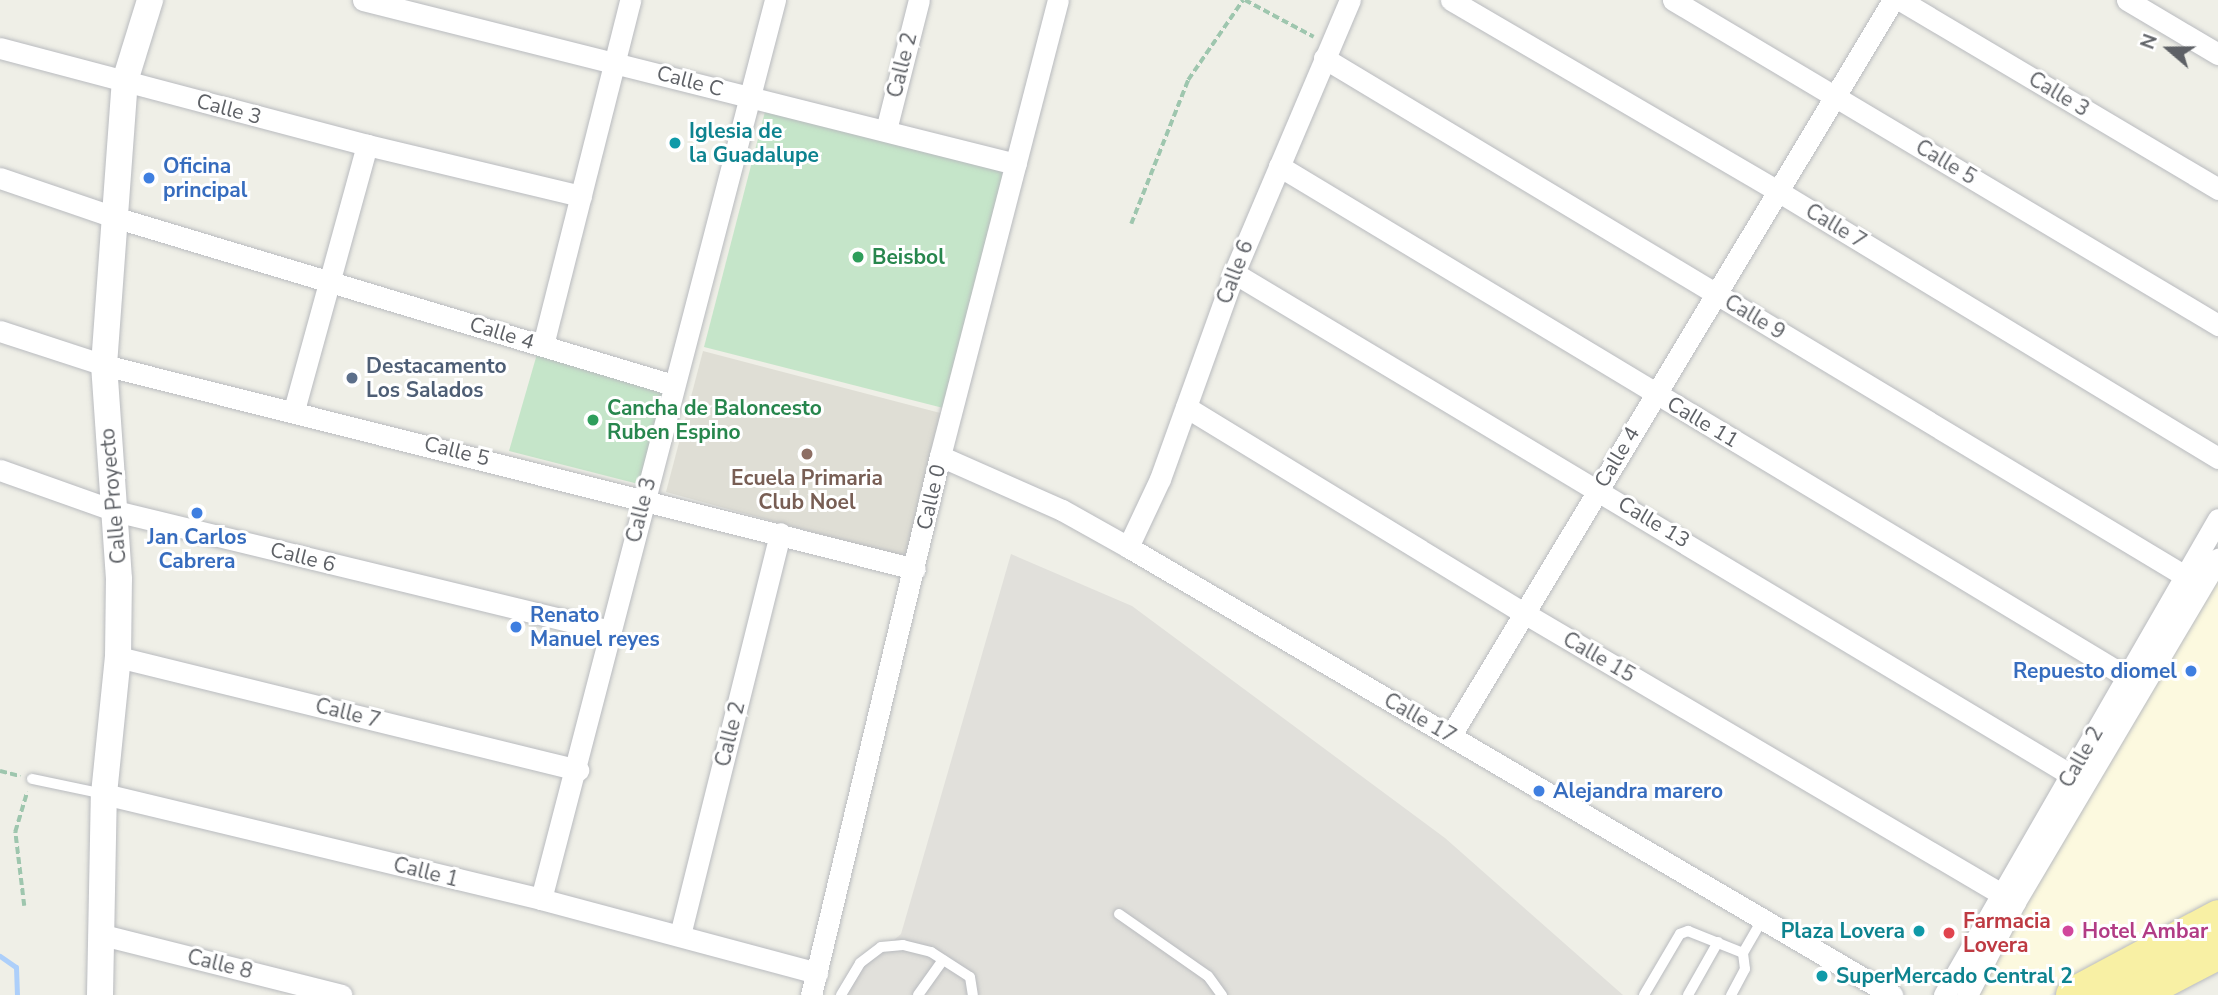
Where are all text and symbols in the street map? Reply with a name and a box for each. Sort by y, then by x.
north arrow [2134,14,2204,84]
street label: Calle 2 [882,30,922,100]
text: N [2135,31,2164,53]
street label: Calle C [654,60,726,102]
street label: Calle 3 [2024,66,2094,122]
street label: Calle 3 [194,88,264,130]
place label: Iglesia de la Guadalupe [689,118,819,168]
street label: Calle 5 [1911,134,1981,190]
marker: Iglesia de la Guadalupe [667,135,683,151]
place label: Oficina principal [163,153,248,203]
marker: Oficina principal [141,170,157,186]
street label: Calle 7 [1801,198,1871,254]
street label: Calle 6 [1211,236,1259,308]
place label: Beisbol [872,244,945,270]
marker: Beisbol [850,249,866,265]
street label: Calle 9 [1720,289,1790,345]
street label: Calle 4 [467,311,537,355]
place label: Destacamento Los Salados [366,353,507,403]
marker: Destacamento Los Salados [344,370,360,386]
street label: Calle 11 [1663,391,1743,453]
place label: Cancha de Baloncesto Ruben Espino [607,395,822,445]
marker: Cancha de Baloncesto Ruben Espino [585,412,601,428]
street label: Calle 4 [1589,422,1645,492]
street label: Calle Proyecto [95,427,131,565]
street label: Calle 5 [422,431,492,471]
marker: Ecuela Primaria Club Noel [799,446,815,462]
street label: Calle 0 [911,462,951,532]
place label: Ecuela Primaria Club Noel [731,465,883,515]
street label: Calle 3 [621,475,661,545]
street label: Calle 13 [1614,491,1694,553]
marker: Jan Carlos Cabrera [189,505,205,521]
place label: Jan Carlos Cabrera [147,524,247,574]
street label: Calle 6 [268,537,338,577]
place label: Renato Manuel reyes [530,602,660,652]
marker: Renato Manuel reyes [508,619,524,635]
street label: Calle 15 [1558,626,1640,688]
place label: Repuesto diomel [2013,658,2177,684]
marker: Repuesto diomel [2183,663,2199,679]
street label: Calle 17 [1379,687,1461,749]
street label: Calle 7 [313,693,383,733]
street label: Calle 2 [710,699,750,769]
street label: Calle 2 [2053,722,2109,792]
place label: Alejandra marero [1553,778,1723,804]
marker: Alejandra marero [1531,783,1547,799]
street label: Calle 1 [391,852,461,892]
place label: Farmacia Lovera [1963,908,2051,958]
place label: Plaza Lovera [1781,918,1905,944]
place label: Hotel Ambar [2082,918,2208,944]
marker: Plaza Lovera [1911,923,1927,939]
marker: Hotel Ambar [2060,923,2076,939]
marker: Farmacia Lovera [1941,925,1957,941]
street label: Calle 8 [185,944,255,984]
place label: SuperMercado Central 2 [1836,963,2073,989]
marker: SuperMercado Central 2 [1814,968,1830,984]

